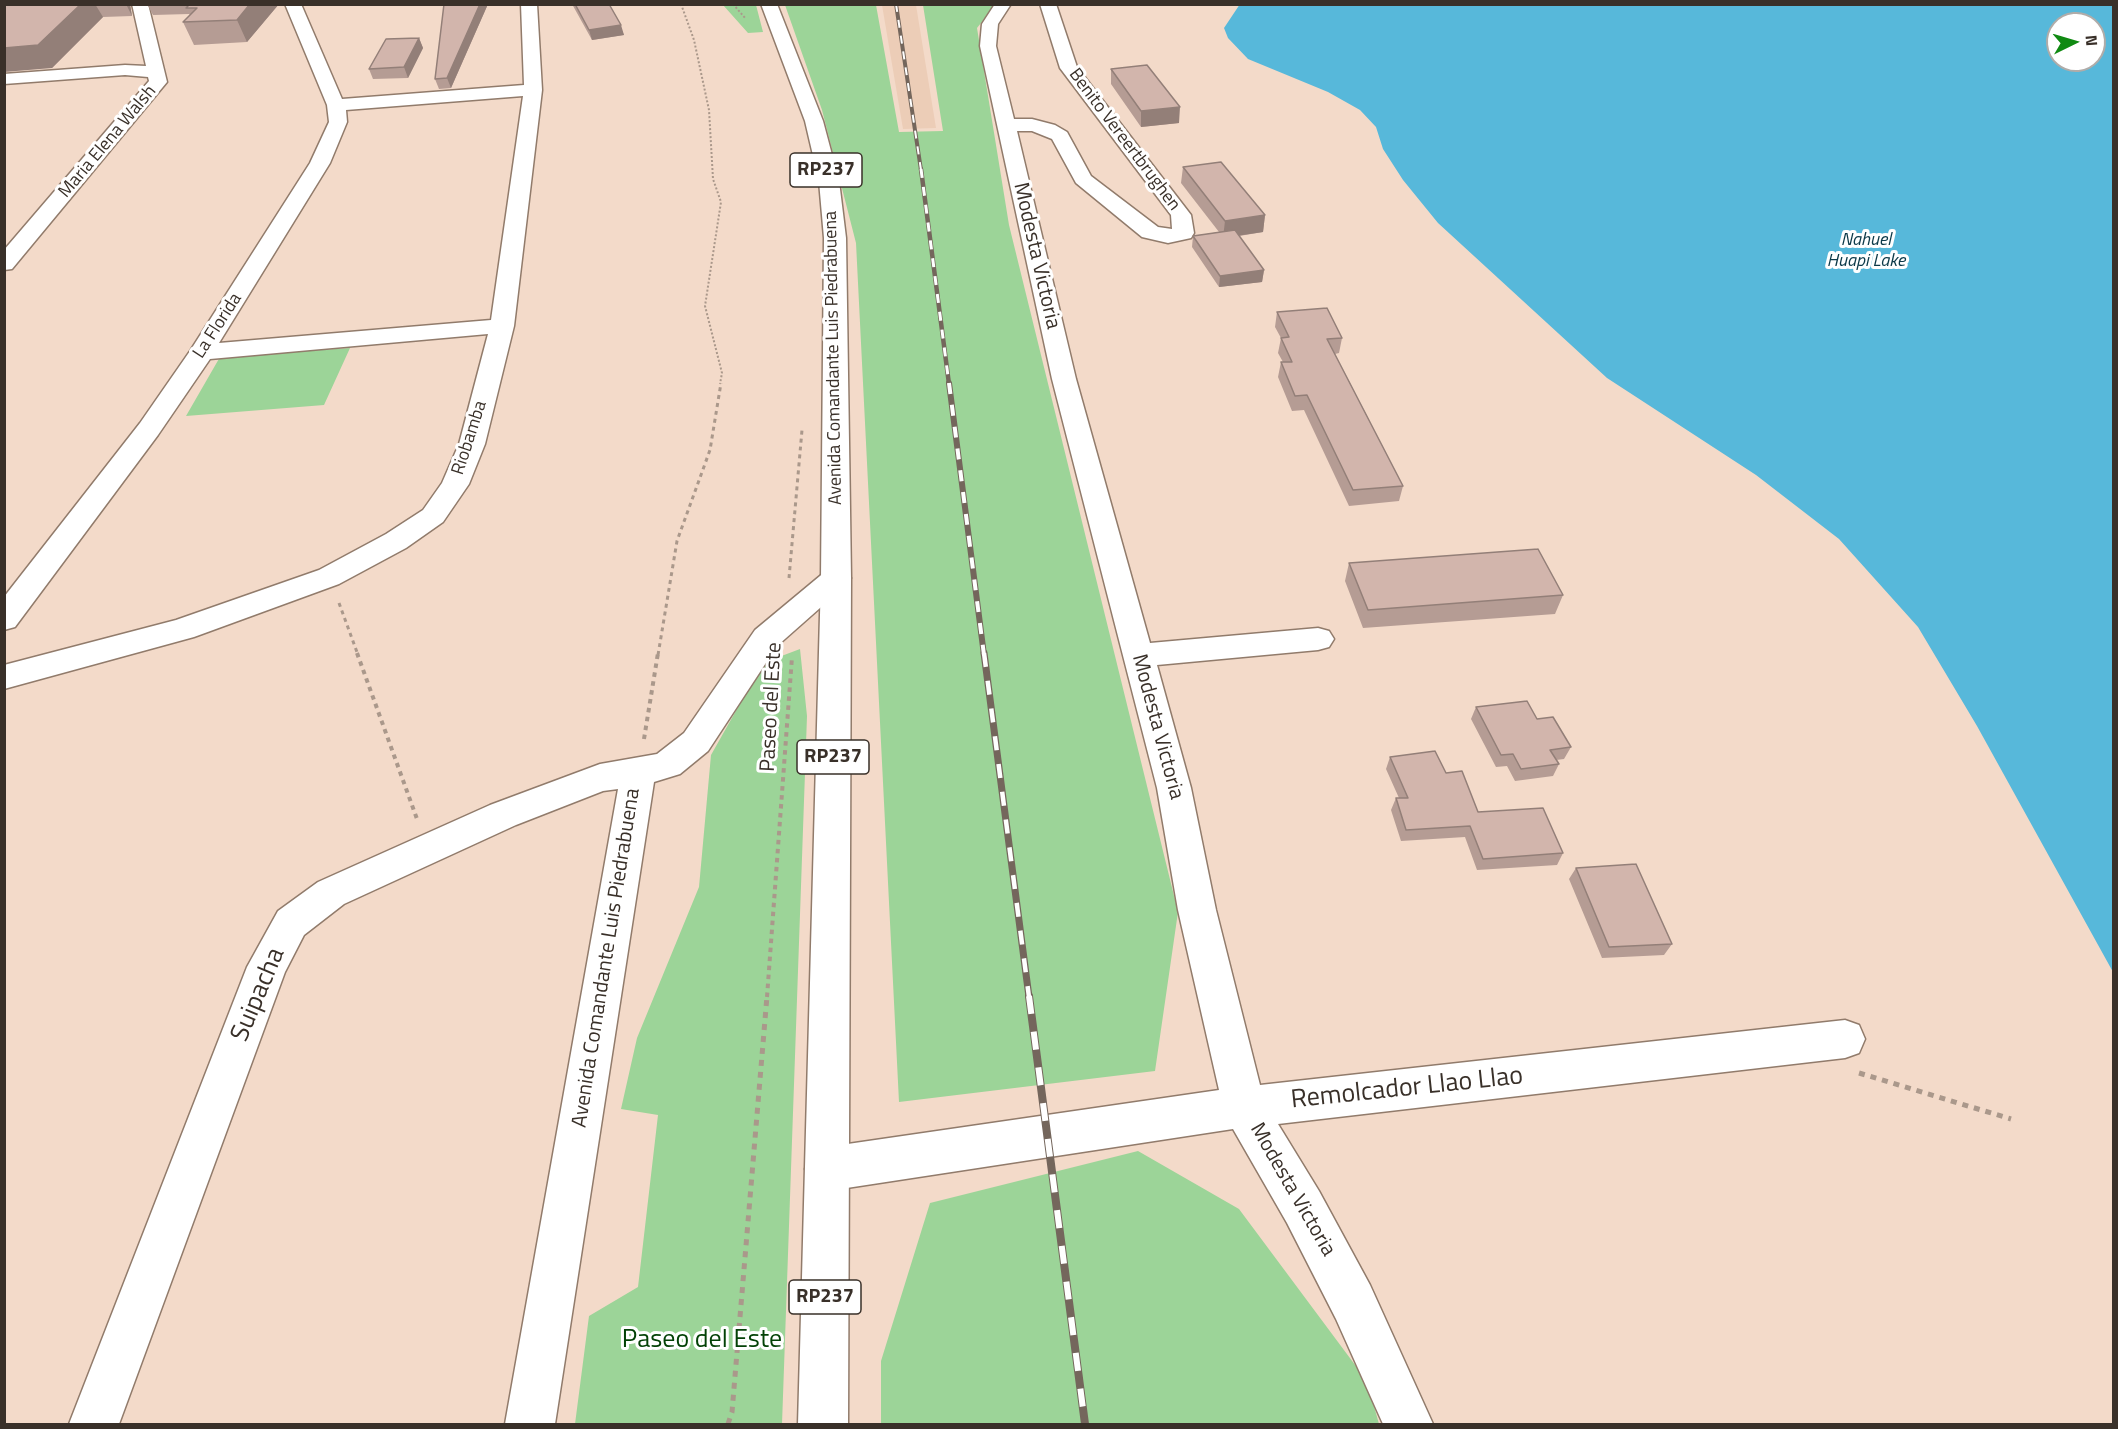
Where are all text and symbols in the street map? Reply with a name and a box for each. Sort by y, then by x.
north arrow [2046,12,2106,72]
text: N [2080,34,2104,47]
street label: Benito Vereertbrughen [1064,65,1184,215]
street label: Maria Elena Walsh [55,81,161,203]
road number: RP237 [790,153,862,187]
street label: Modesta Victoria [1007,180,1065,332]
street label: Avenida Comandante Luis Piedrabuena [821,211,847,505]
water label: Nahuel Huapi Lake [1827,230,1905,272]
street label: La Florida [189,289,247,363]
street label: Riobamba [448,398,492,478]
street label: Paseo del Este [756,642,788,772]
street label: Modesta Victoria [1125,652,1189,802]
road number: RP237 [797,740,869,774]
street label: Avenida Comandante Luis Piedrabuena [568,787,646,1129]
street label: Suipacha [225,944,293,1046]
street label: Remolcador Llao Llao [1289,1061,1525,1117]
street label: Modesta Victoria [1244,1119,1340,1261]
road number: RP237 [789,1280,861,1314]
park label: Paseo del Este [622,1325,782,1357]

